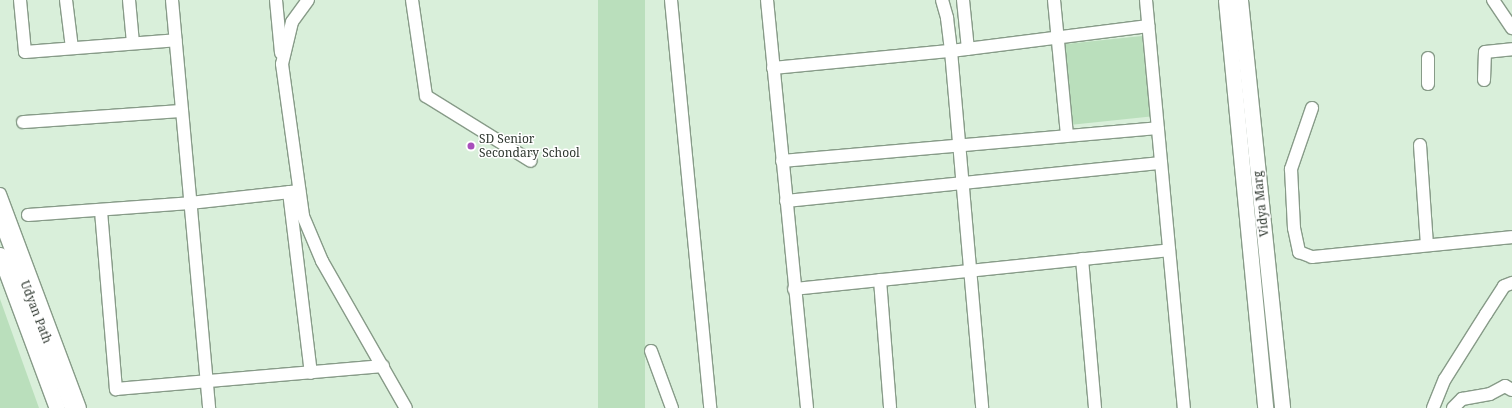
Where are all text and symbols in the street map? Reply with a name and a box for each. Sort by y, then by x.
place label: SD Senior Secondary School [479,132,580,160]
marker: SD Senior Secondary School [466,141,476,151]
street label: Vidya Marg [1250,170,1272,238]
street label: Udyan Path [17,279,55,345]

